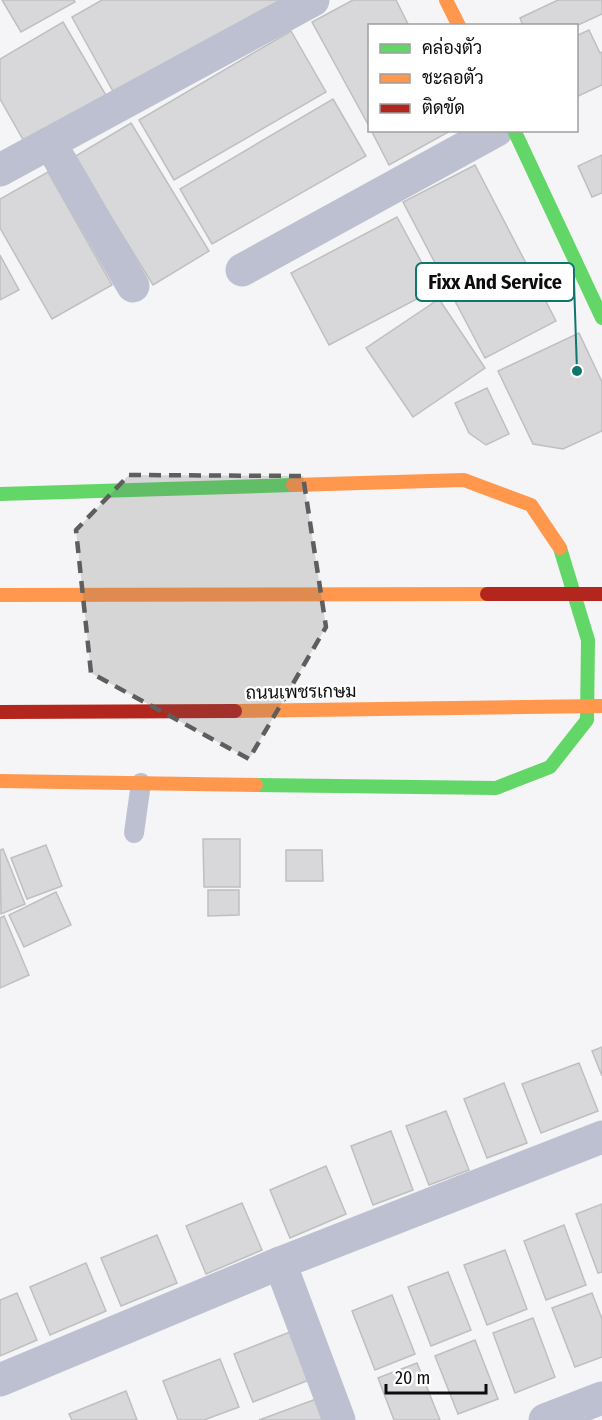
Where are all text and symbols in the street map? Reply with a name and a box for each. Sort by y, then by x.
legend [368,24,578,132]
text: คล่องตัว [422,36,482,59]
text: ชะลอตัว [422,67,484,89]
text: ติดขัด [422,97,465,119]
callout: Fixx And Service [416,263,574,301]
text: Fixx And Service [428,270,562,294]
street label: ถนนเพชรเกษม [245,680,357,704]
scale bar [386,1357,486,1395]
text: 20 m [395,1367,430,1389]

